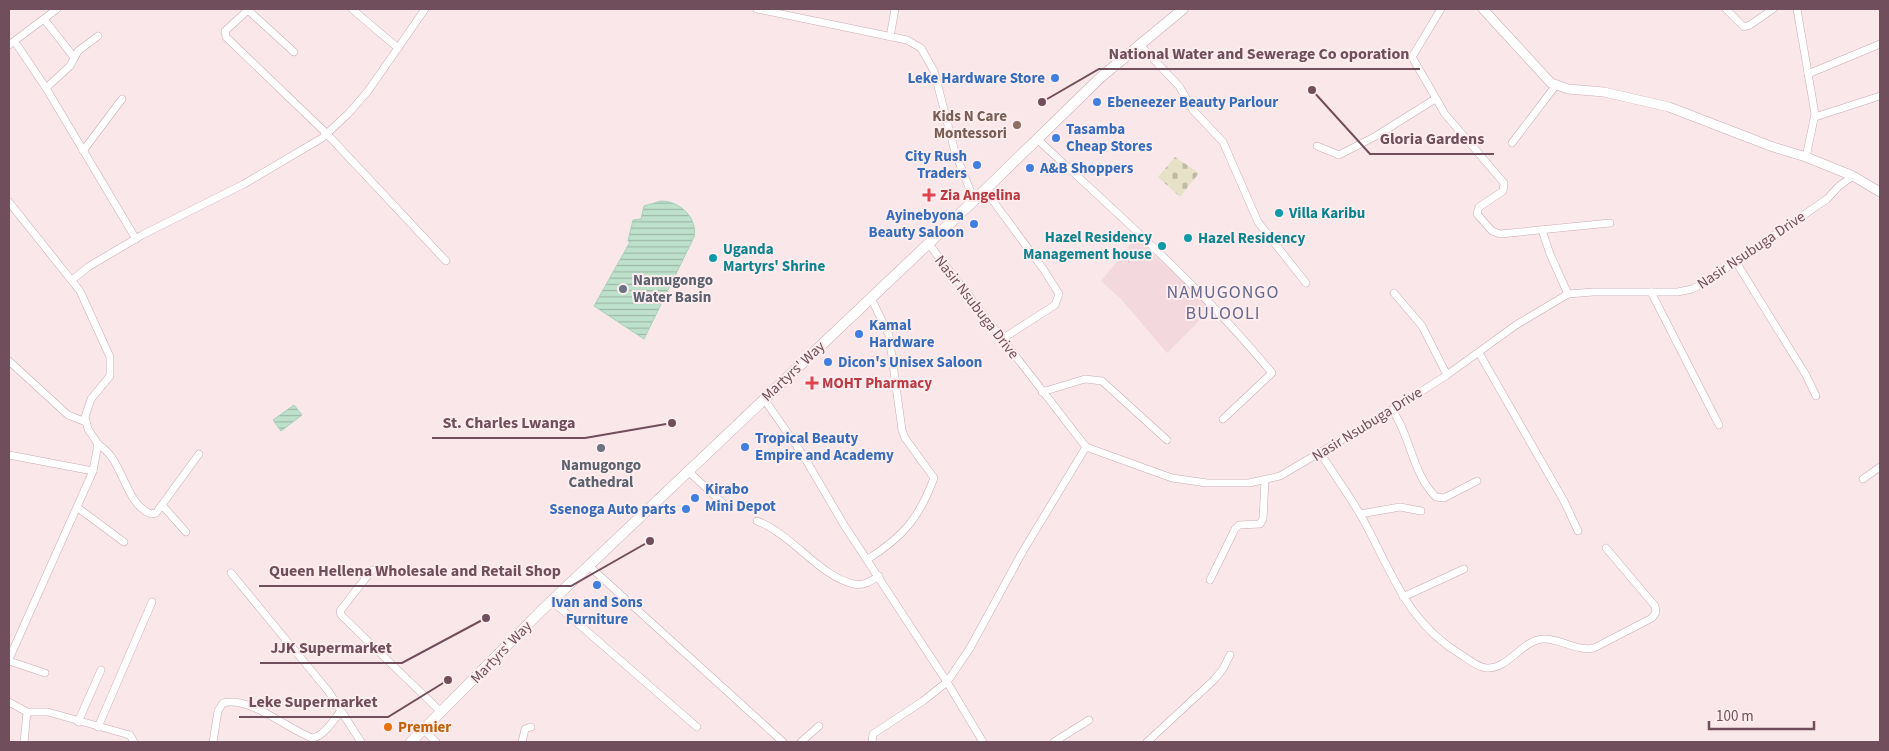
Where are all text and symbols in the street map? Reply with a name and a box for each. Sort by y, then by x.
callout: National Water and Sewerage Co oporation [1099,38,1420,69]
text: National Water and Sewerage Co oporation [1109,43,1409,65]
place label: Leke Hardware Store [907,68,1045,89]
marker: Leke Hardware Store [1049,72,1061,84]
place label: Ebeneezer Beauty Parlour [1107,92,1278,113]
marker: Ebeneezer Beauty Parlour [1091,96,1103,108]
place label: Kids N Care Montessori [932,106,1007,144]
marker: Kids N Care Montessori [1011,119,1023,131]
place label: Tasamba Cheap Stores [1066,119,1153,157]
callout: Gloria Gardens [1370,123,1494,154]
text: Gloria Gardens [1380,128,1484,150]
marker: Tasamba Cheap Stores [1050,132,1062,144]
place label: City Rush Traders [905,146,967,184]
place label: A&B Shoppers [1039,158,1134,179]
marker: City Rush Traders [971,159,983,171]
marker: A&B Shoppers [1024,162,1036,174]
place label: Zia Angelina [940,185,1021,206]
marker: Zia Angelina [922,188,936,202]
place label: Villa Karibu [1288,203,1365,224]
place label: Ayinebyona Beauty Saloon [869,205,964,243]
street label: Nasir Nsubuga Drive [1693,206,1810,294]
marker: Villa Karibu [1273,207,1285,219]
marker: Ayinebyona Beauty Saloon [968,218,980,230]
place label: Hazel Residency Management house [1023,227,1152,265]
place label: Hazel Residency [1198,228,1305,249]
marker: Hazel Residency [1182,232,1194,244]
place label: Uganda Martyrs' Shrine [723,239,825,277]
marker: Hazel Residency Management house [1156,240,1168,252]
street label: Nasir Nsubuga Drive [929,251,1024,364]
marker: Uganda Martyrs' Shrine [707,252,719,264]
place label: Namugongo Water Basin [633,270,713,308]
district label: NAMUGONGO BULOOLI [1167,280,1279,326]
marker: Namugongo Water Basin [617,283,629,295]
place label: Kamal Hardware [869,315,935,353]
marker: Kamal Hardware [853,328,865,340]
street label: Martyrs' Way [757,336,830,406]
place label: Dicon's Unisex Saloon [838,352,982,373]
marker: Dicon's Unisex Saloon [822,356,834,368]
place label: MOHT Pharmacy [822,373,932,394]
marker: MOHT Pharmacy [806,377,818,389]
street label: Nasir Nsubuga Drive [1308,382,1426,467]
callout: St. Charles Lwanga [432,407,585,438]
text: St. Charles Lwanga [443,412,575,434]
place label: Tropical Beauty Empire and Academy [755,428,894,466]
marker: Tropical Beauty Empire and Academy [739,441,751,453]
marker: Namugongo Cathedral [595,442,607,454]
place label: Namugongo Cathedral [561,455,641,493]
place label: Kirabo Mini Depot [705,479,776,517]
marker: Kirabo Mini Depot [689,492,701,504]
place label: Ssenoga Auto parts [549,499,676,520]
marker: Ssenoga Auto parts [680,503,692,515]
callout: Queen Hellena Wholesale and Retail Shop [259,555,571,586]
text: Queen Hellena Wholesale and Retail Shop [269,560,561,582]
marker: Ivan and Sons Furniture [591,579,603,591]
place label: Ivan and Sons Furniture [551,592,643,630]
street label: Martyrs' Way [466,616,537,688]
callout: JJK Supermarket [260,632,402,663]
text: JJK Supermarket [270,637,392,659]
callout: Leke Supermarket [239,686,388,717]
text: Leke Supermarket [248,691,378,713]
scale bar [1709,698,1814,730]
text: 100 m [1716,706,1754,727]
place label: Premier [398,717,451,738]
marker: Premier [382,721,394,733]

